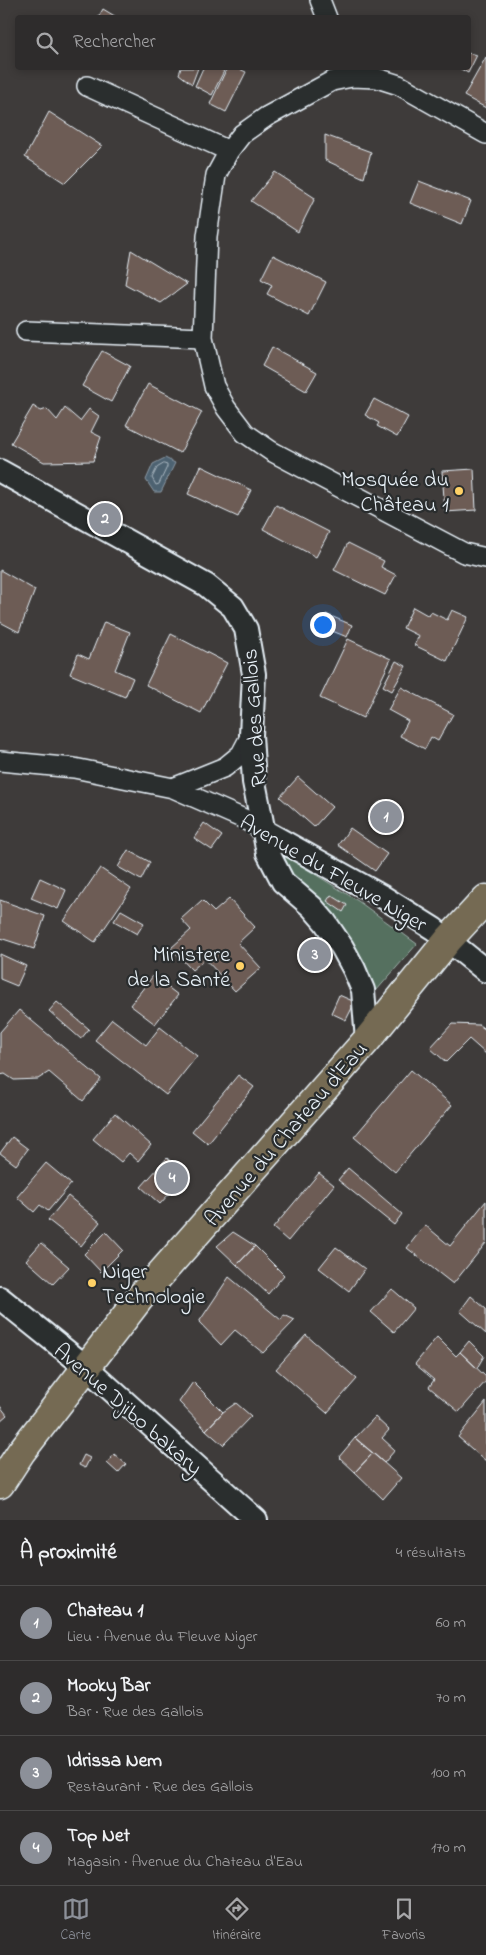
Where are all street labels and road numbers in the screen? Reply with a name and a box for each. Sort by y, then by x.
street label: Rue des Gallois [235,648,277,788]
street label: Avenue du Fleuve Niger [232,808,432,942]
street label: Avenue du Chateau d'Eau [198,1036,377,1234]
street label: Avenue Djibo bakary [45,1336,209,1485]

